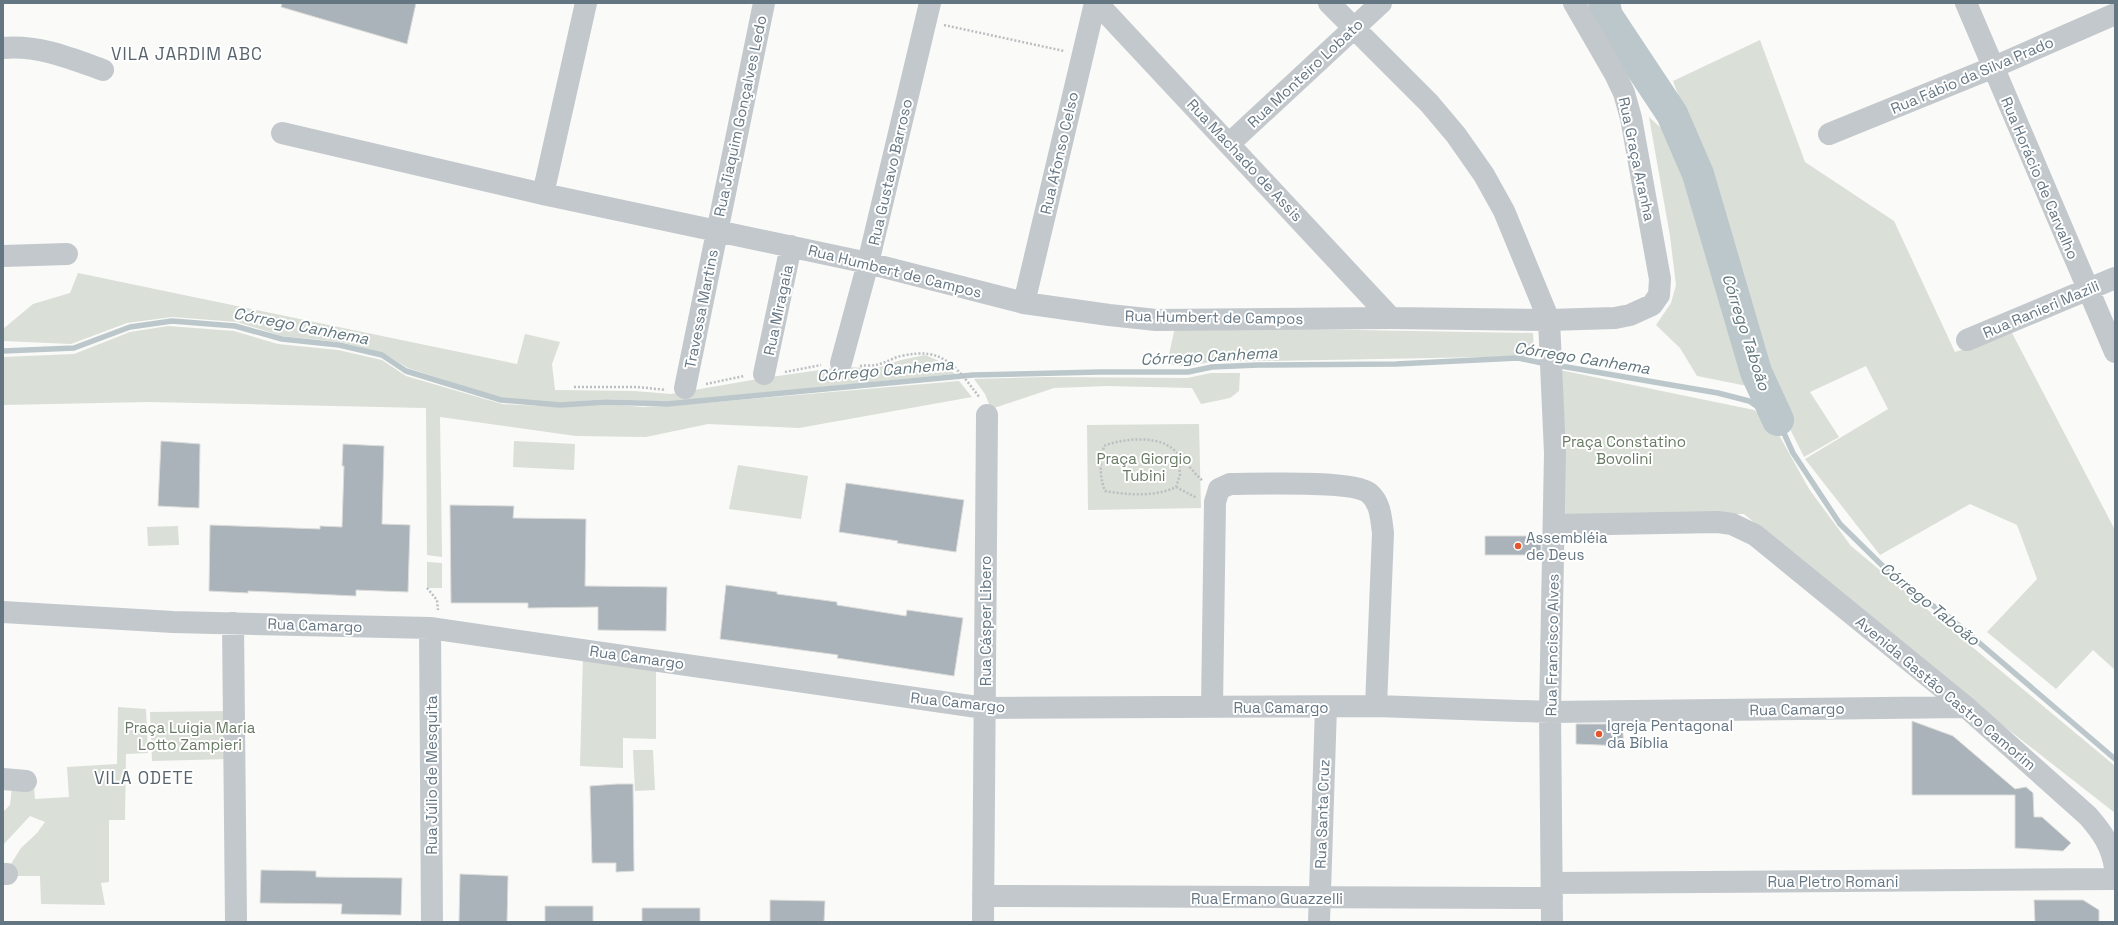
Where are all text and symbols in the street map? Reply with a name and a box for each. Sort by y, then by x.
street label: Rua Jiaquim Gonçalves Ledo [709,14,771,218]
street label: Rua Monteiro Lobato [1243,15,1367,131]
street label: Rua Fábio da Silva Prado [1888,32,2056,118]
district label: VILA JARDIM ABC [111,43,263,65]
street label: Rua Afonso Celso [1036,90,1082,216]
street label: Rua Horácio de Carvalho [1997,94,2083,262]
street label: Rua Machado de Assis [1183,95,1307,225]
street label: Rua Graça Aranha [1615,95,1660,223]
street label: Rua Gustavo Barroso [864,97,916,247]
street label: Rua Humbert de Campos [806,240,984,302]
street label: Travessa Martins [680,248,722,370]
street label: Rua Miragaia [759,263,797,357]
water label: Córrego Taboão [1717,271,1775,394]
street label: Rua Ranieri Mazili [1980,276,2102,342]
water label: Córrego Canhema [232,303,371,350]
street label: Rua Humbert de Campos [1125,306,1303,328]
water label: Córrego Canhema [1513,337,1652,379]
water label: Córrego Canhema [1140,342,1279,370]
water label: Córrego Canhema [816,353,955,386]
park label: Praça Constatino Bovolini [1562,432,1686,468]
park label: Praça Giorgio Tubini [1096,449,1192,485]
place label: Assembléia de Deus [1526,528,1608,564]
marker: Assembléia de Deus [1513,541,1523,551]
street label: Rua Cásper Libero [976,556,995,686]
water label: Córrego Taboão [1876,558,1985,651]
street label: Rua Francisco Alves [1541,573,1563,716]
street label: Avenida Gastão Castro Camorim [1852,612,2040,774]
street label: Rua Camargo [267,614,363,636]
street label: Rua Camargo [589,641,685,673]
street label: Rua Camargo [910,688,1006,716]
street label: Rua Júlio de Mesquita [422,695,441,855]
street label: Rua Camargo [1233,698,1329,717]
street label: Rua Camargo [1749,699,1845,719]
place label: Igreja Pentagonal da Bíblia [1607,716,1733,752]
park label: Praça Luigia Maria Lotto Zampieri [125,718,256,754]
marker: Igreja Pentagonal da Bíblia [1594,729,1604,739]
street label: Rua Santa Cruz [1311,759,1333,869]
district label: VILA ODETE [94,767,194,789]
street label: Rua Pletro Romani [1768,872,1898,891]
street label: Rua Ermano Guazzelli [1191,889,1343,908]

